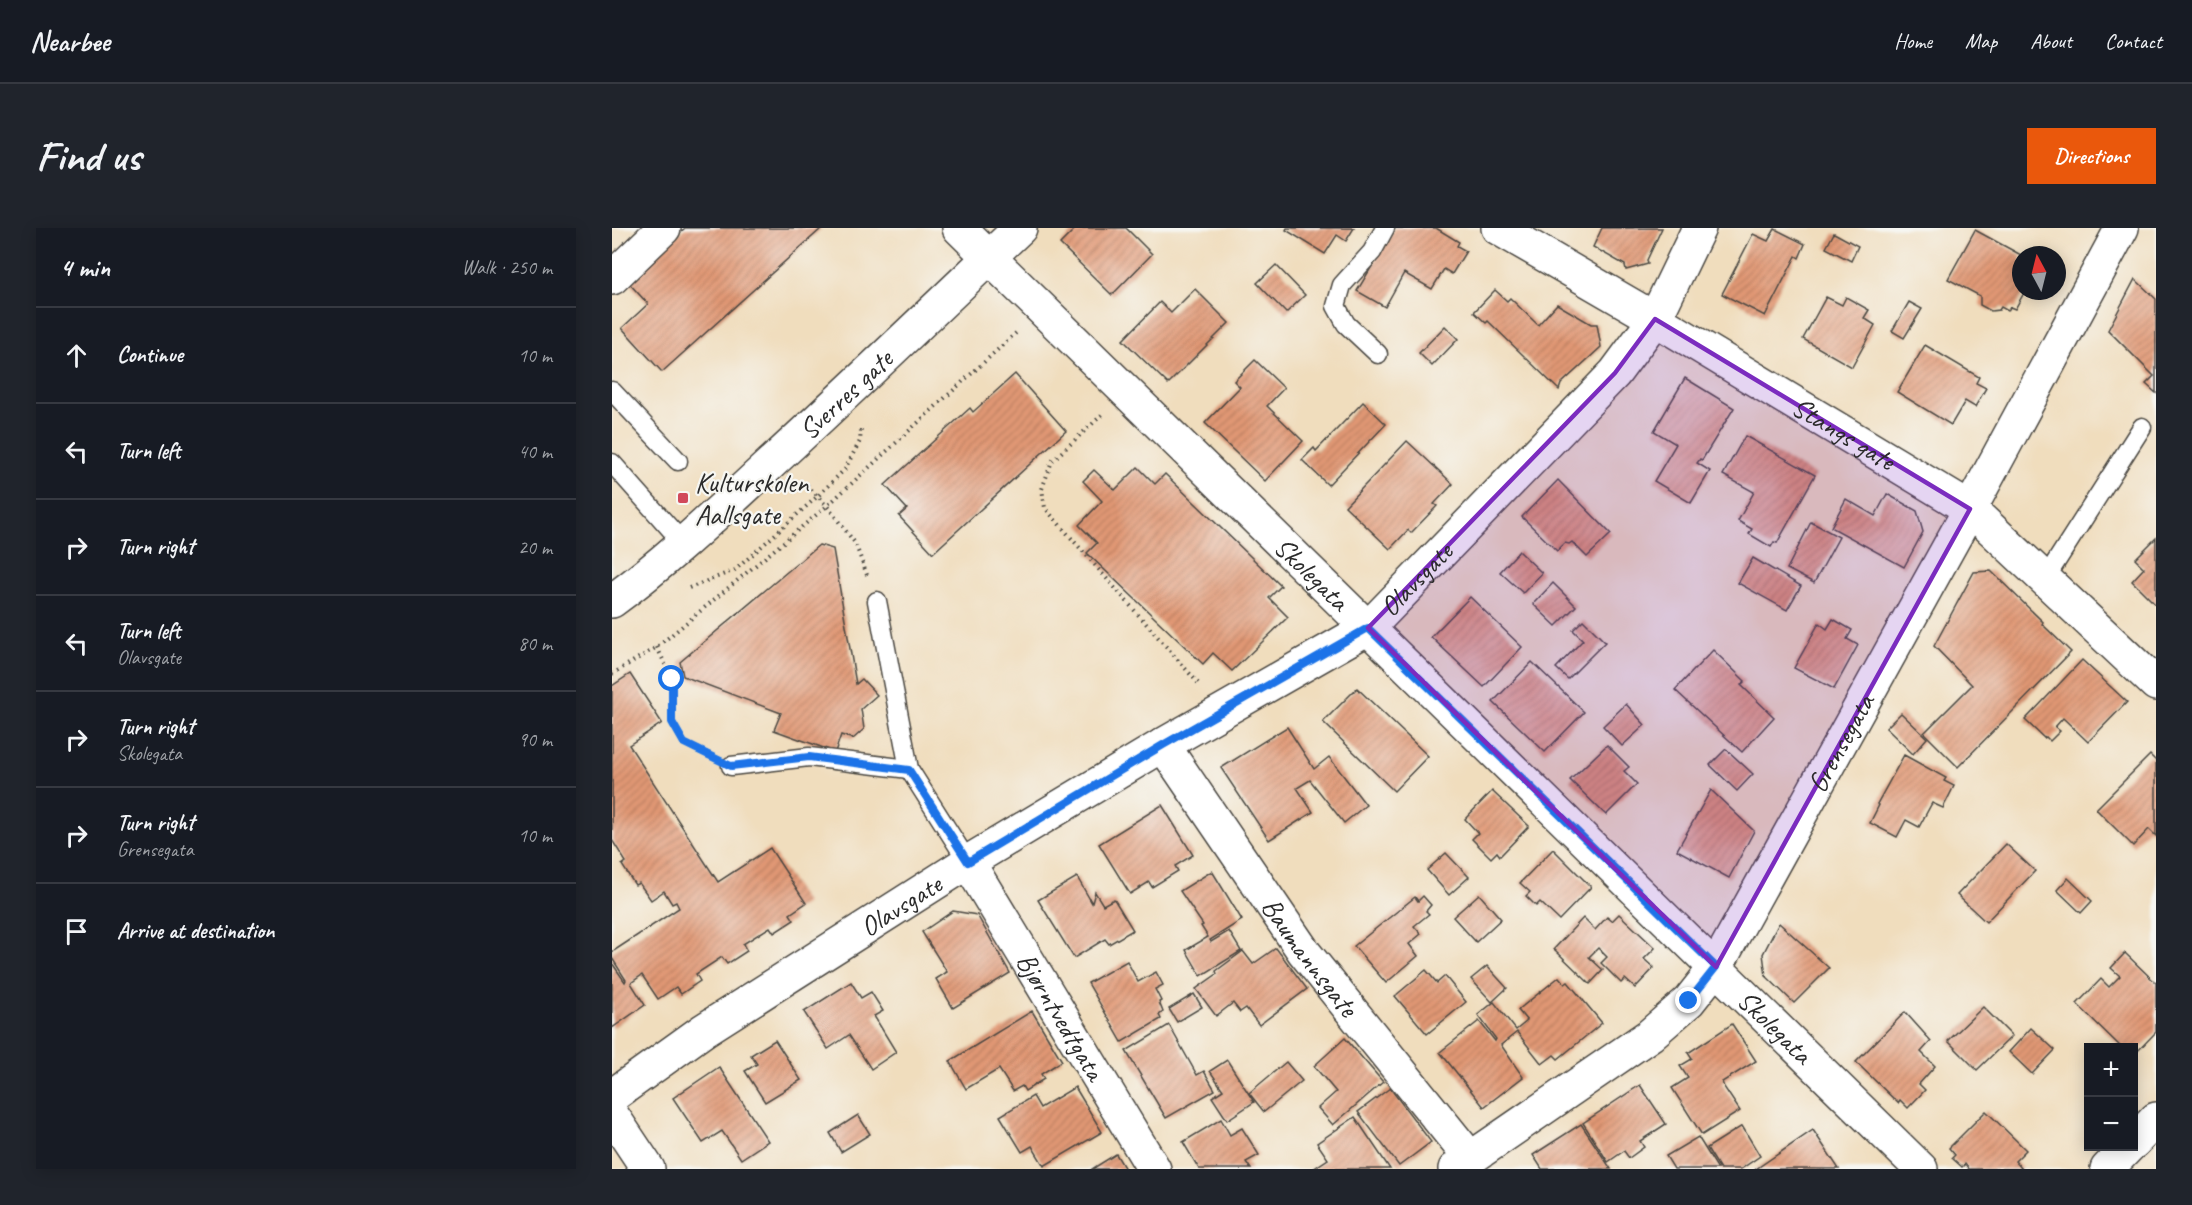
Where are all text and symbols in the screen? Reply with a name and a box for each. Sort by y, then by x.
text: Nearbee [30,24,110,59]
text: Home [1894,28,1932,54]
text: Map [1965,28,1997,54]
text: About [2030,28,2072,54]
text: Contact [2105,28,2162,54]
button: Directions [2027,128,2156,184]
text: Find us [36,130,141,183]
north arrow [2012,246,2066,300]
text: 4 min [60,251,110,284]
text: Walk · 250 m [462,255,552,280]
icon: ahead [60,339,93,372]
street label: Sverres gate [791,340,901,447]
text: Continue [117,341,183,369]
text: 10 m [518,343,552,368]
street label: Stangs gate [1786,388,1903,478]
icon: left [60,435,93,468]
text: Turn left [117,437,181,465]
text: 40 m [518,439,552,464]
place label: Kulturskolen Aallsgate [695,465,810,532]
marker: Kulturskolen Aallsgate [676,491,690,505]
street label: Skolegata [1267,529,1358,619]
icon: right [60,531,93,564]
text: Turn right [117,533,194,561]
street label: Olavsgate [1372,533,1461,623]
text: 20 m [518,535,552,560]
text: Turn left [117,617,181,645]
icon: left [60,627,93,660]
text: 80 m [518,631,552,656]
text: Olavsgate [117,645,181,670]
route start [658,665,684,691]
street label: Grensegata [1799,686,1882,798]
text: Turn right [117,713,194,741]
icon: right [60,723,93,756]
text: 90 m [518,727,552,752]
text: Skolegata [117,741,182,766]
text: Turn right [117,809,194,837]
icon: right [60,819,93,852]
text: 10 m [518,823,552,848]
text: Grensegata [117,837,193,862]
street label: Olavsgate [853,865,949,944]
street label: Baumannsgate [1254,891,1367,1025]
icon: arrive [60,915,93,948]
text: Arrive at destination [117,917,274,945]
street label: Bjørntvedtgata [1009,946,1115,1088]
street label: Skolegata [1731,982,1821,1072]
route end [1675,987,1701,1013]
map controls [2084,1043,2138,1151]
button: + [2084,1043,2138,1097]
button: − [2084,1097,2138,1151]

